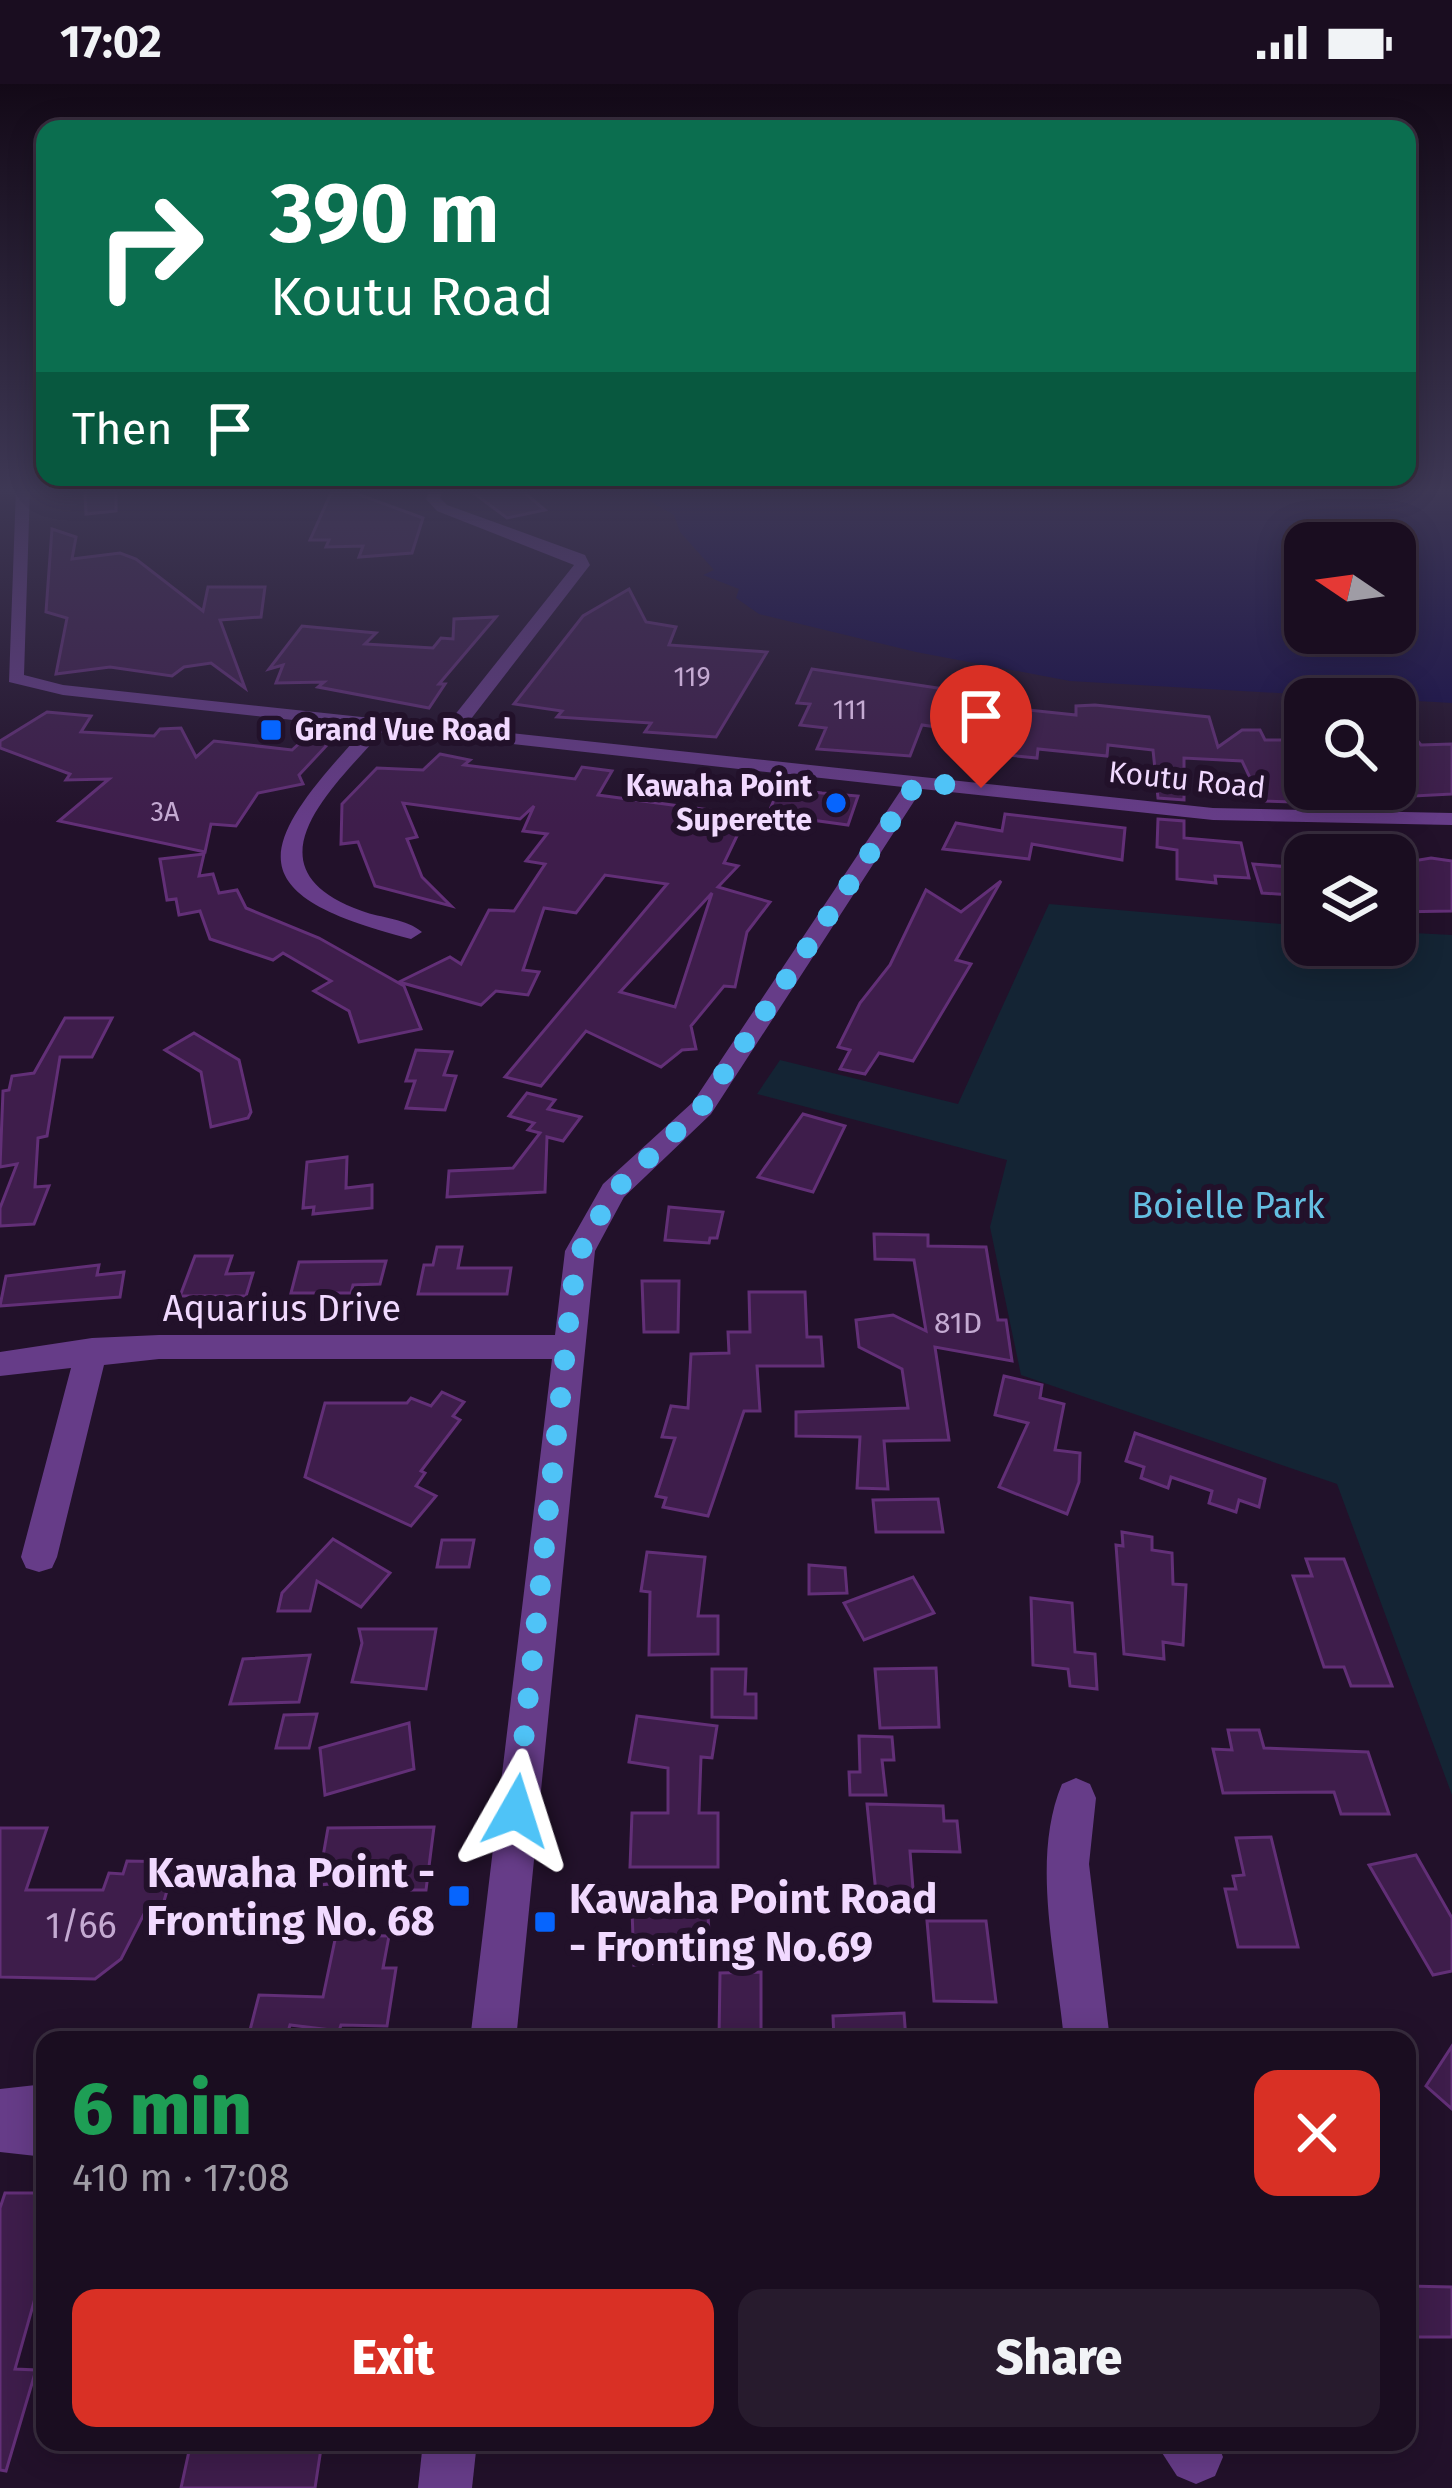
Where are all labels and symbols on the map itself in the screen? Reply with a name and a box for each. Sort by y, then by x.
north arrow [1284,522,1416,654]
house number: 119 [673,661,711,693]
pin [930,665,1032,788]
house number: 111 [833,694,867,726]
place label: Grand Vue Road [295,712,511,748]
marker: Grand Vue Road [258,717,284,743]
street label: Koutu Road [1107,754,1267,806]
place label: Kawaha Point Superette [626,768,812,838]
marker: Kawaha Point Superette [823,790,849,816]
house number: 3A [151,796,180,828]
park label: Boielle Park [1131,1184,1325,1228]
street label: Aquarius Drive [163,1287,401,1331]
house number: 81D [934,1305,982,1341]
position arrow [453,1748,579,1874]
place label: Kawaha Point - Fronting No. 68 [146,1848,435,1946]
place label: Kawaha Point Road - Fronting No.69 [569,1874,937,1972]
marker: Kawaha Point - Fronting No. 68 [446,1883,472,1909]
house number: 1/66 [45,1904,117,1948]
marker: Kawaha Point Road - Fronting No.69 [532,1909,558,1935]

